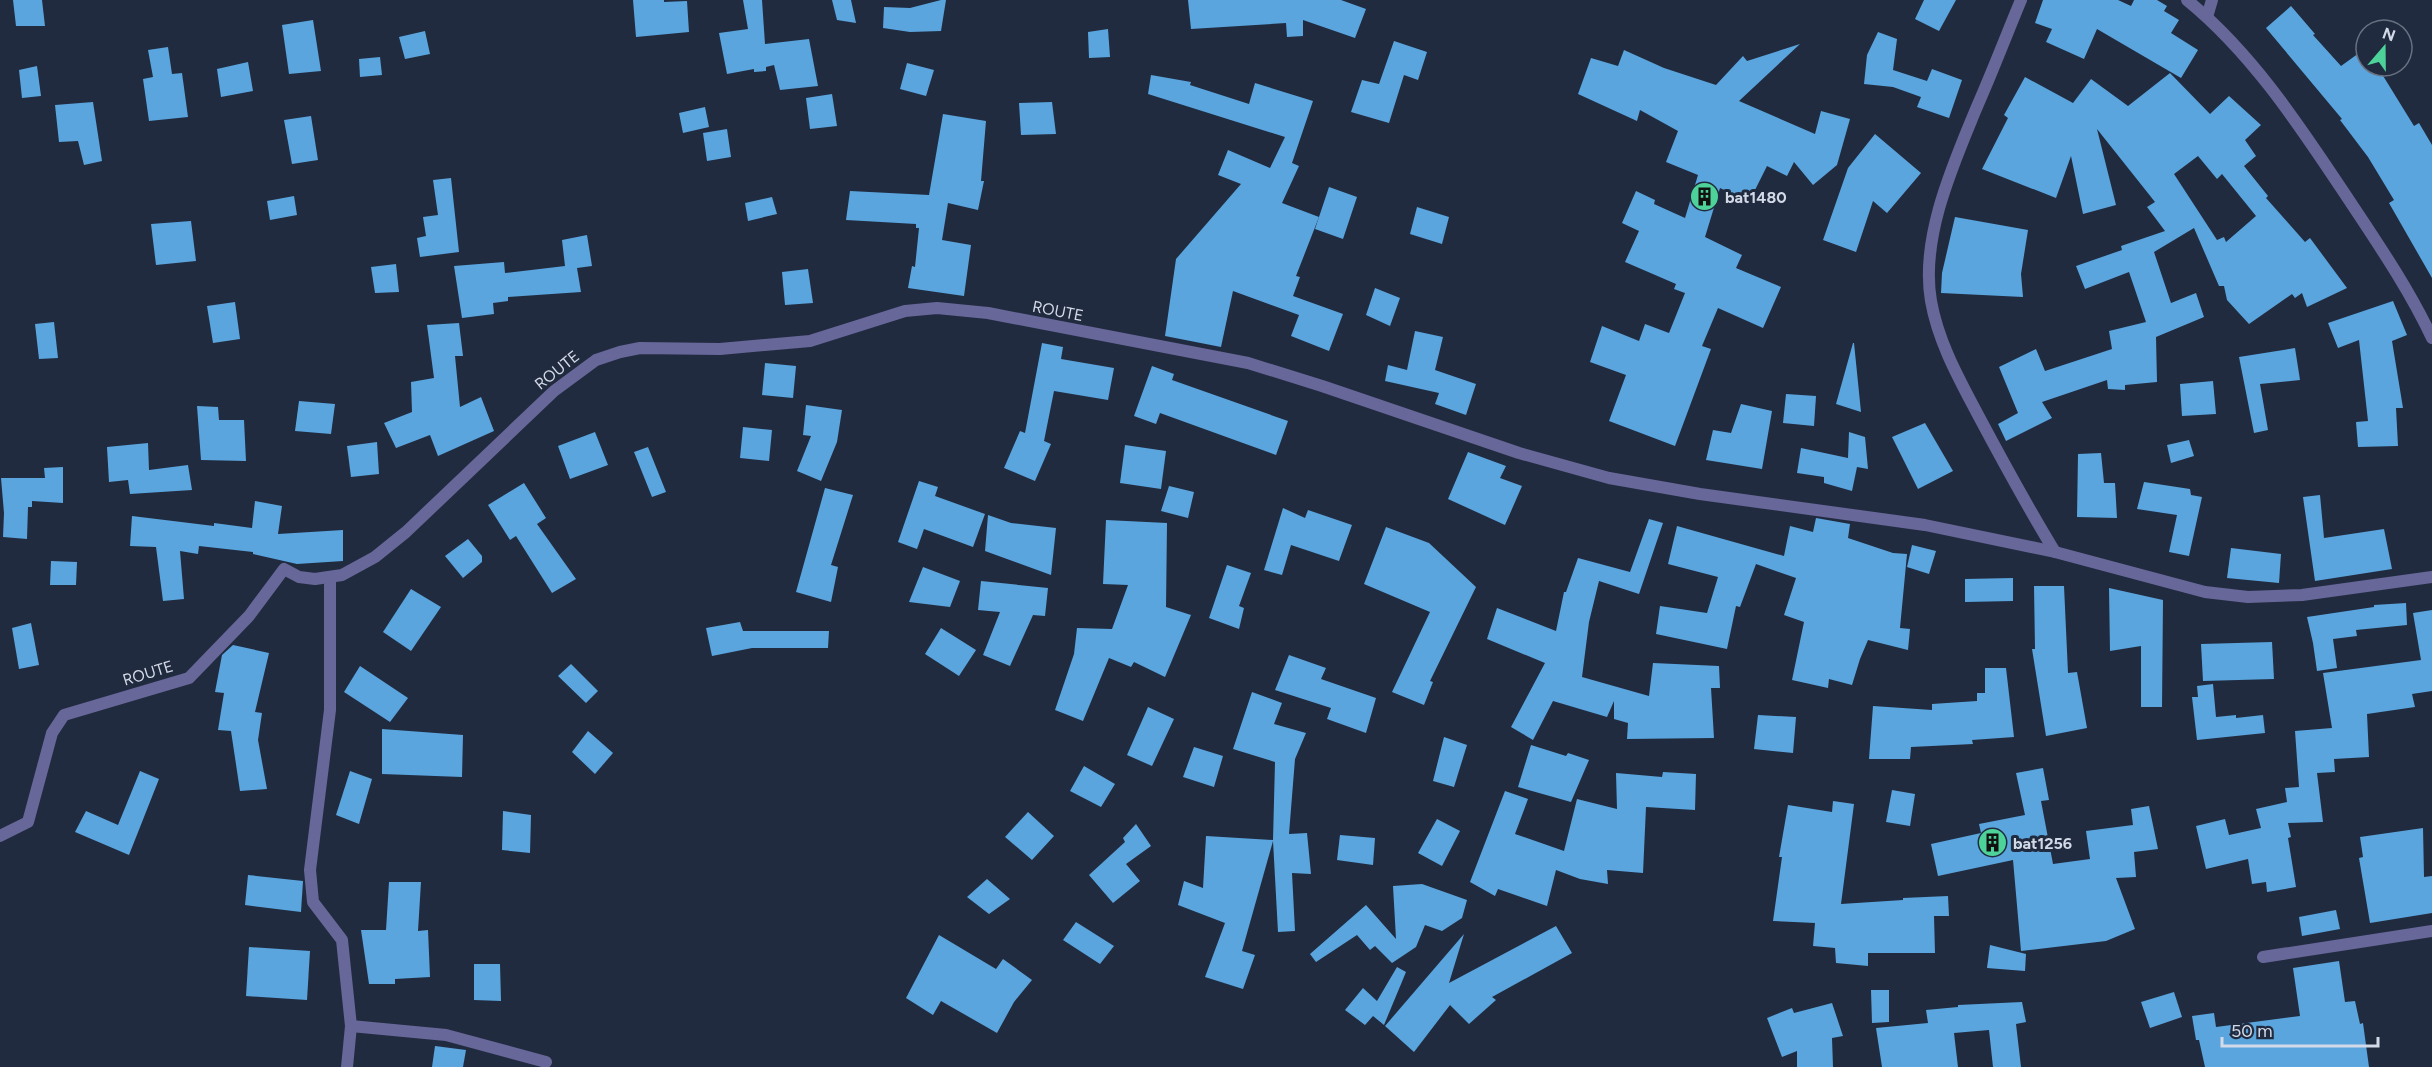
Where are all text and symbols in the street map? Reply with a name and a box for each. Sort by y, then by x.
north arrow [2354,18,2414,78]
text: N [2380,23,2398,45]
building icon: bat1480 [1688,181,1720,213]
place label: bat1480 [1725,188,1787,207]
street label: ROUTE [1031,297,1085,325]
street label: ROUTE [531,346,583,394]
street label: ROUTE [120,656,176,690]
building icon: bat1256 [1976,827,2008,859]
place label: bat1256 [2013,834,2072,853]
scale bar [2222,1010,2378,1048]
text: 50 m [2231,1020,2273,1042]

